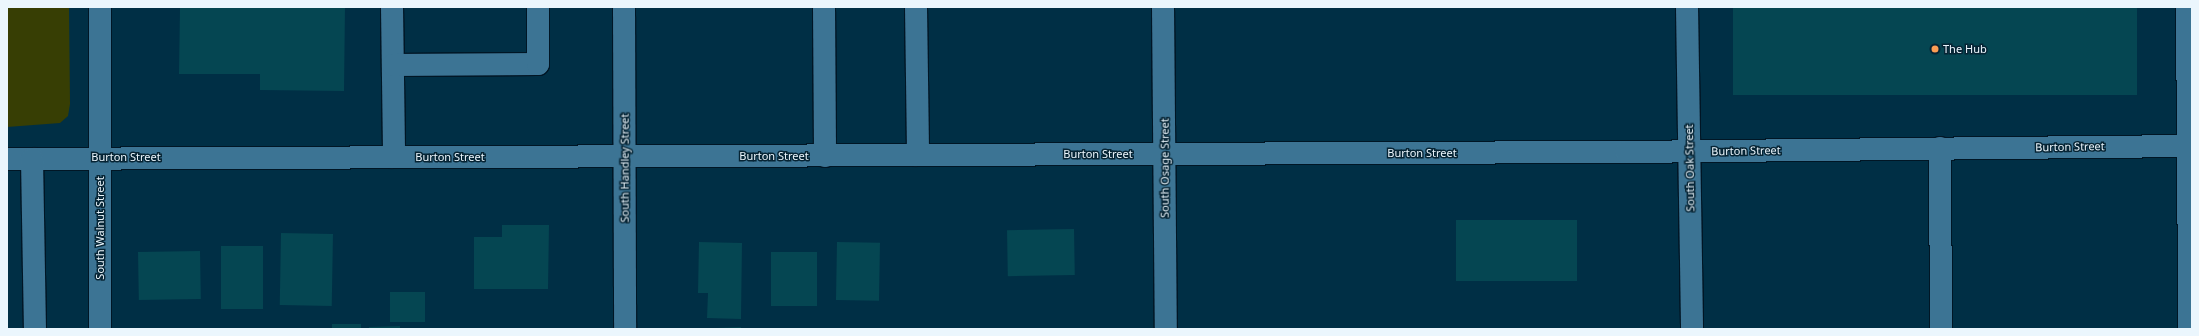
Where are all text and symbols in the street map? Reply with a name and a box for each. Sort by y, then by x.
place label: The Hub [1943,42,1987,56]
marker: The Hub [1930,44,1940,54]
street label: South Handley Street [618,113,632,223]
street label: South Osage Street [1158,118,1172,218]
street label: South Oak Street [1683,124,1697,212]
street label: Burton Street [2035,140,2105,154]
street label: Burton Street [1711,144,1781,158]
street label: Burton Street [1387,146,1457,160]
street label: Burton Street [1063,147,1133,161]
street label: Burton Street [739,149,809,163]
street label: Burton Street [91,150,161,164]
street label: Burton Street [415,150,485,164]
street label: South Walnut Street [93,176,107,280]

